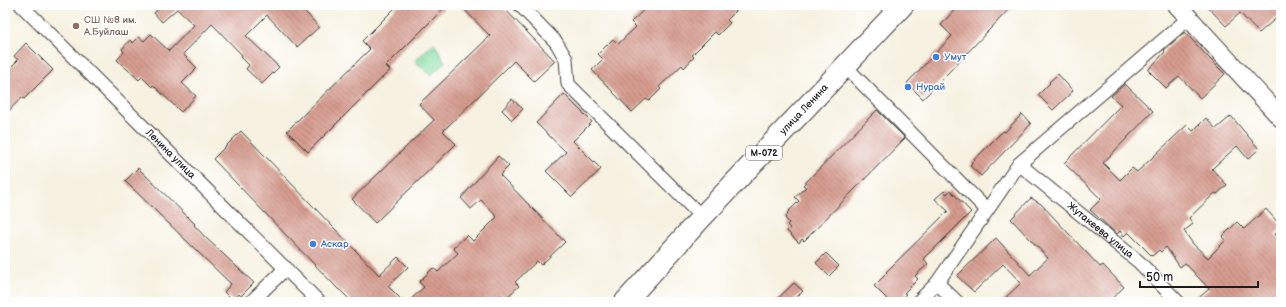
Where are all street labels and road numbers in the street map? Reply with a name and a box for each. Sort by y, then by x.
street label: улица Ленина [777,82,831,137]
street label: Ленина улица [142,126,198,181]
road number: М-072 [746,146,782,160]
street label: Жутакеева улица [1065,200,1136,261]

